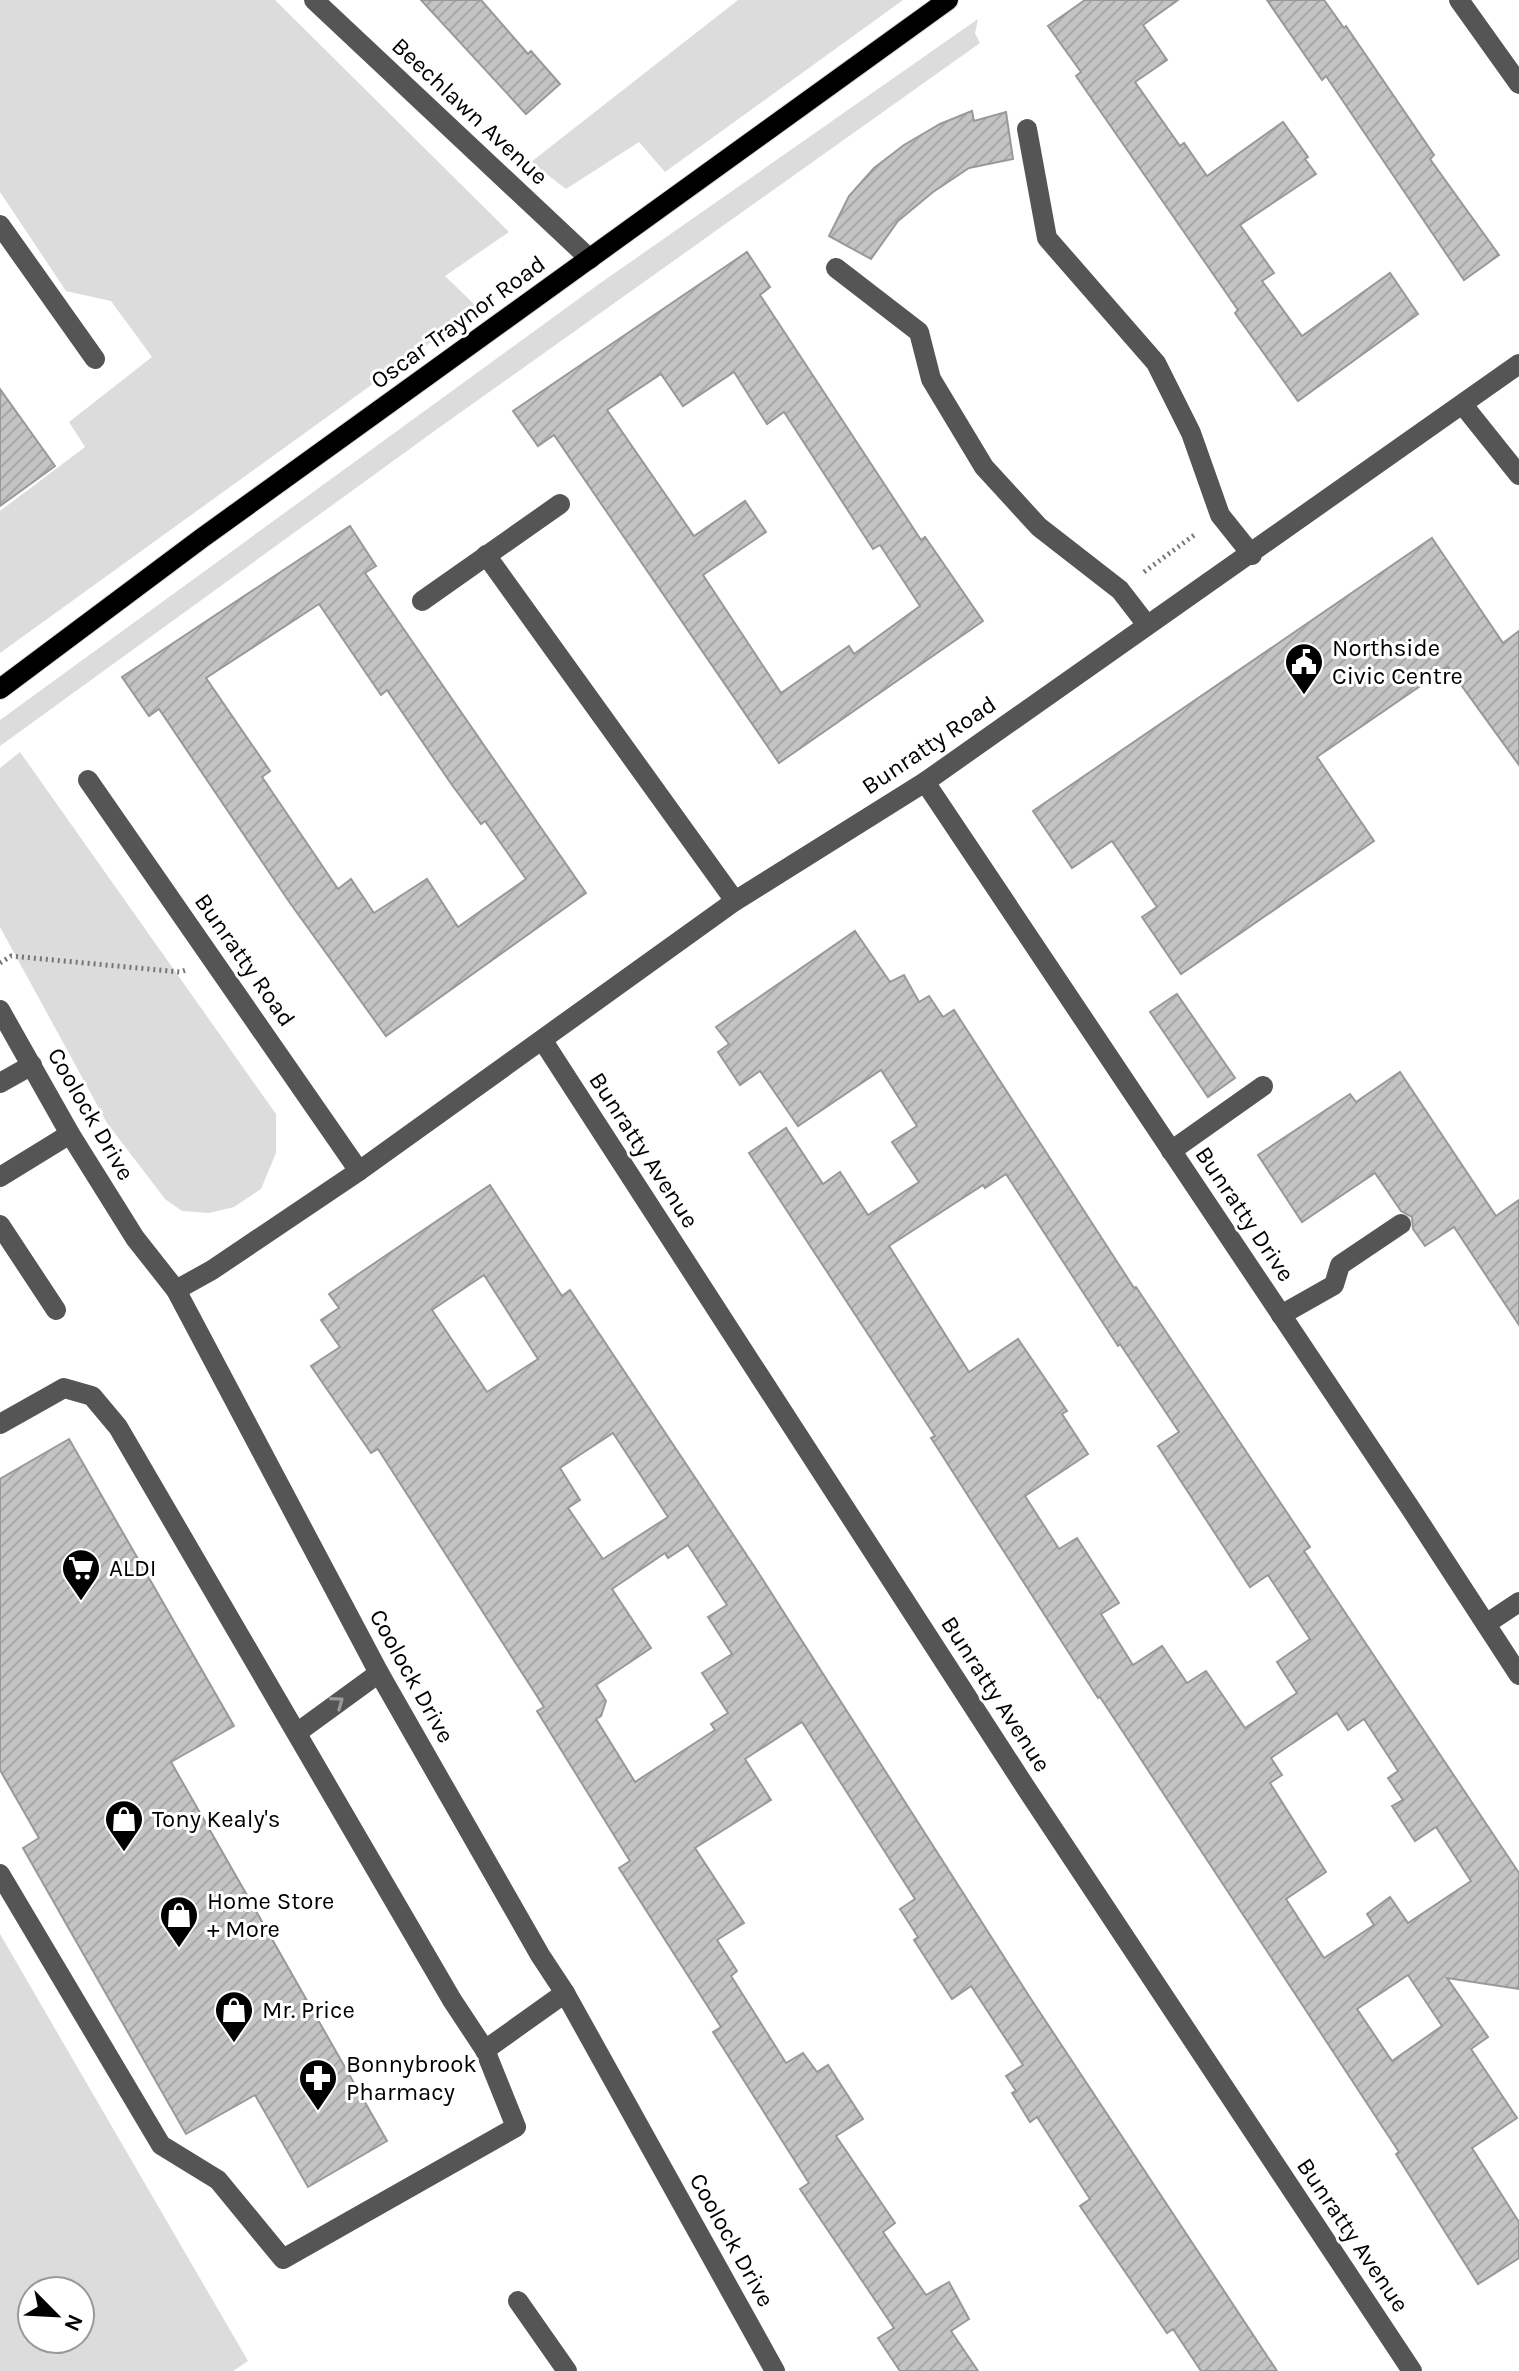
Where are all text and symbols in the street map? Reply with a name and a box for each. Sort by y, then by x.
street label: Beechlawn Avenue [386,32,554,190]
street label: Oscar Traynor Road [365,249,551,395]
place label: Northside Civic Centre [1332,634,1463,690]
public building icon: Northside Civic Centre [1283,641,1325,696]
street label: Bunratty Road [857,690,1001,800]
street label: Bunratty Road [189,888,301,1032]
street label: Coolock Drive [42,1043,140,1185]
street label: Bunratty Avenue [583,1067,705,1233]
street label: Bunratty Drive [1190,1141,1300,1287]
supermarket icon: ALDI [60,1547,102,1602]
place label: ALDI [109,1554,157,1582]
street label: Coolock Drive [364,1604,460,1748]
street label: Bunratty Avenue [935,1611,1057,1777]
one-way arrow [330,1698,344,1712]
shop icon: Tony Kealy's [103,1798,145,1853]
place label: Tony Kealy's [152,1805,280,1833]
place label: Home Store + More [207,1887,334,1943]
shop icon: Home Store + More [158,1894,200,1949]
shop icon: Mr. Price [213,1989,255,2044]
place label: Mr. Price [262,1996,355,2024]
place label: Bonnybrook Pharmacy [346,2050,477,2106]
pharmacy icon: Bonnybrook Pharmacy [297,2057,339,2112]
street label: Bunratty Avenue [1291,2153,1415,2317]
street label: Coolock Drive [684,2168,780,2312]
north arrow [16,2275,96,2355]
text: N [58,2310,88,2335]

